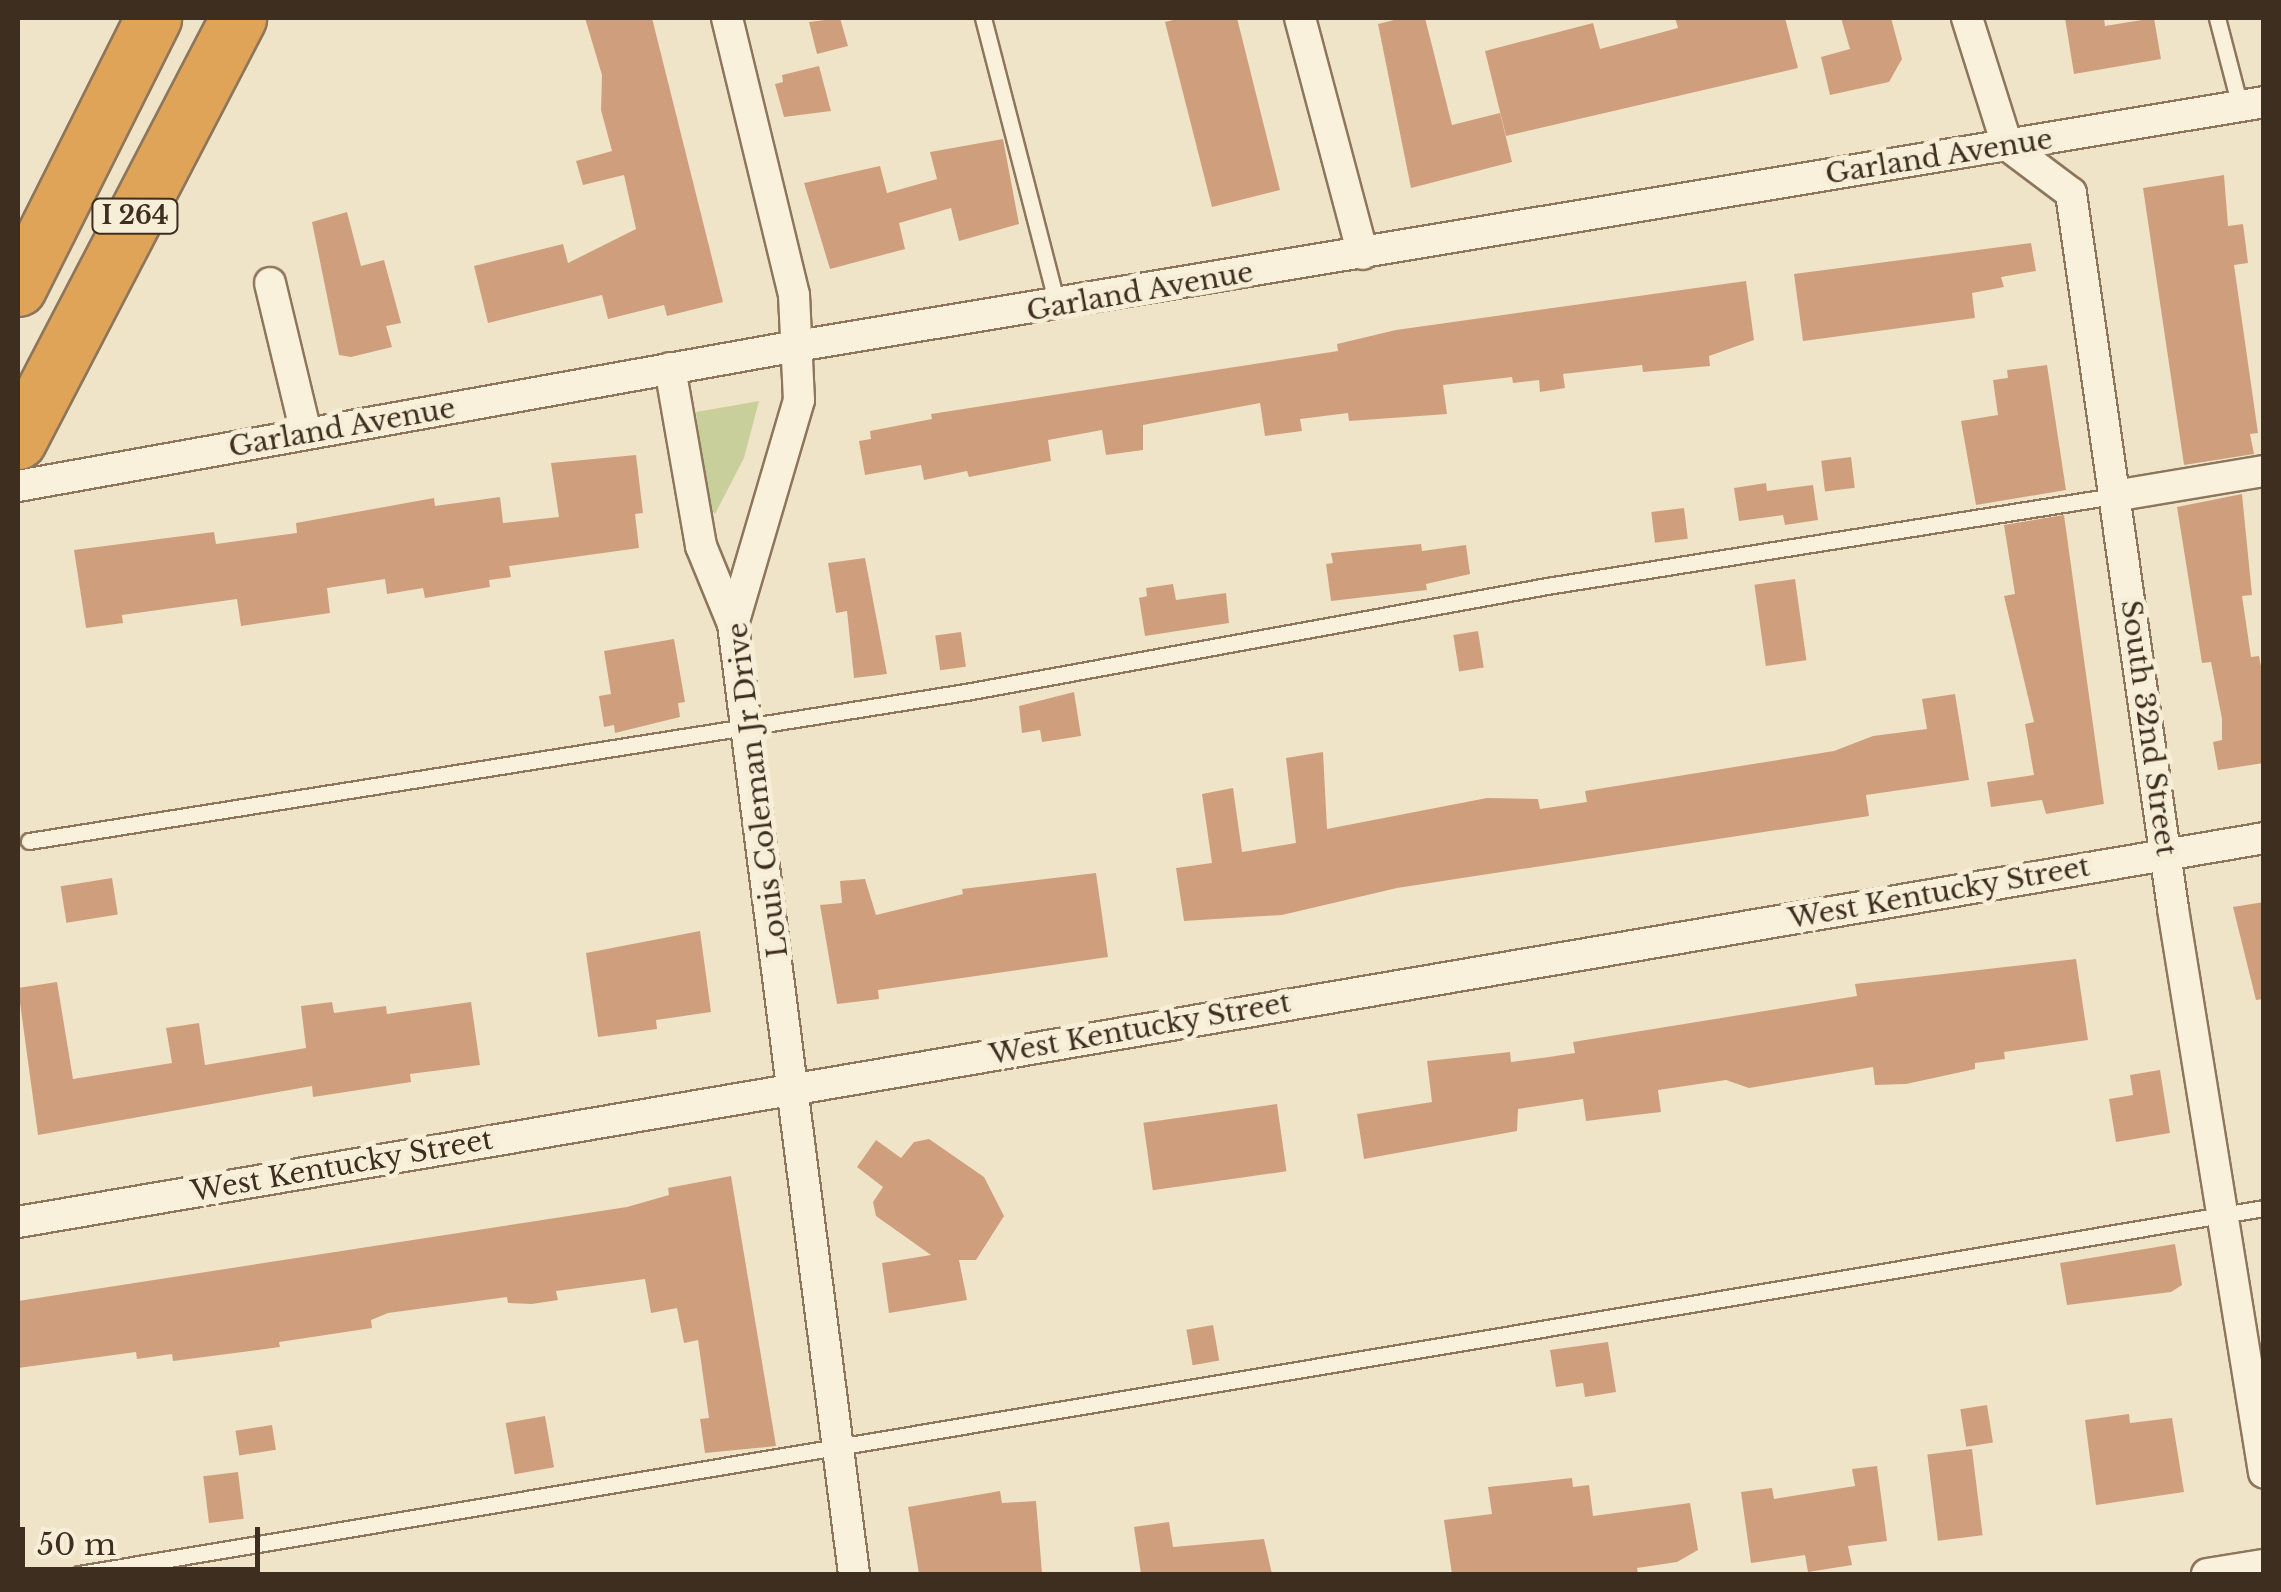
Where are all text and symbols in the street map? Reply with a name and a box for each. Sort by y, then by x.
street label: Garland Avenue [1822,122,2056,192]
road number: I 264 [90,196,180,236]
street label: Garland Avenue [1023,255,1257,329]
street label: Garland Avenue [225,391,459,465]
street label: South 32nd Street [2113,598,2183,858]
street label: Louis Coleman Jr Drive [721,620,795,960]
street label: West Kentucky Street [1785,850,2093,936]
street label: West Kentucky Street [986,986,1294,1072]
street label: West Kentucky Street [188,1123,496,1209]
scale bar [25,1507,265,1569]
text: 50 m [37,1526,116,1563]

